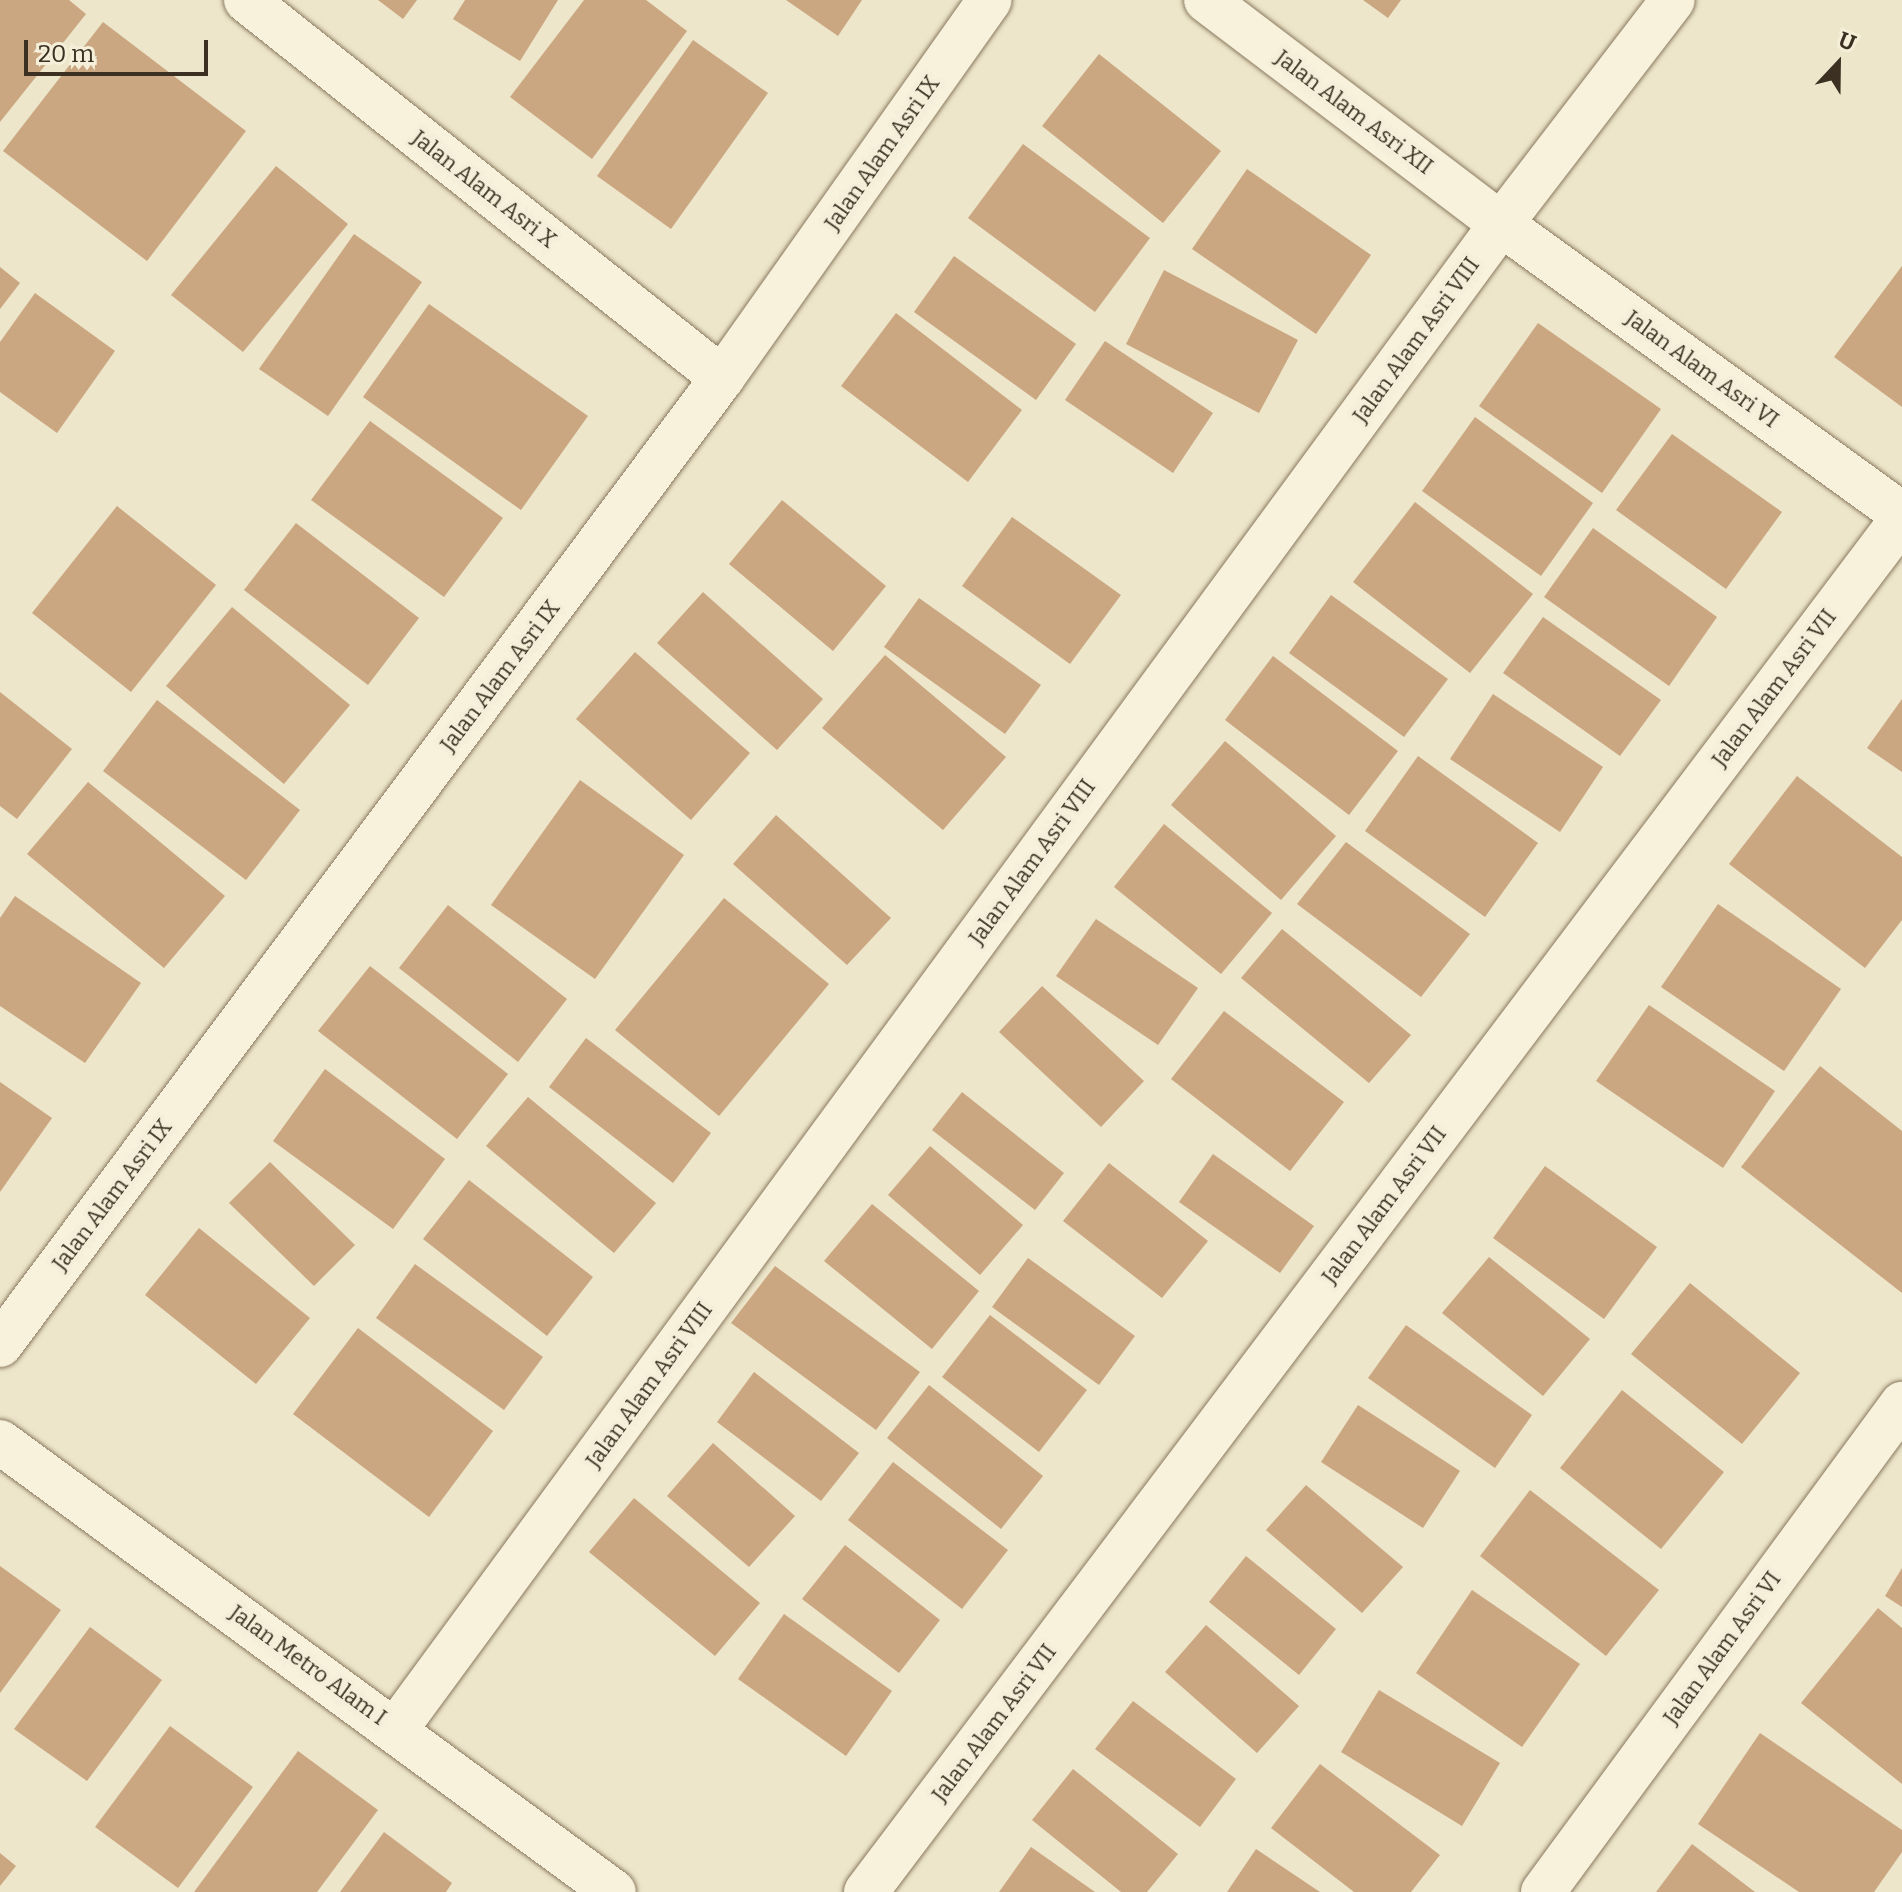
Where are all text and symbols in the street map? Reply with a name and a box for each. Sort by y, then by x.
scale bar [28,24,212,74]
north arrow [1798,24,1878,104]
text: U [1835,26,1860,57]
text: 20 m [38,40,94,68]
street label: Jalan Alam Asri XII [1270,44,1438,180]
street label: Jalan Alam Asri IX [819,71,945,235]
street label: Jalan Alam Asri X [407,125,561,253]
street label: Jalan Alam Asri VIII [1347,252,1485,428]
street label: Jalan Alam Asri VI [1620,305,1784,433]
street label: Jalan Alam Asri IX [435,595,565,757]
street label: Jalan Alam Asri VII [1706,604,1842,772]
street label: Jalan Alam Asri VIII [963,774,1101,950]
street label: Jalan Alam Asri IX [47,1114,177,1276]
street label: Jalan Alam Asri VII [1316,1121,1452,1289]
street label: Jalan Alam Asri VIII [580,1297,718,1473]
street label: Jalan Alam Asri VI [1658,1566,1786,1730]
street label: Jalan Metro Alam I [224,1599,392,1731]
street label: Jalan Alam Asri VII [926,1639,1062,1807]

